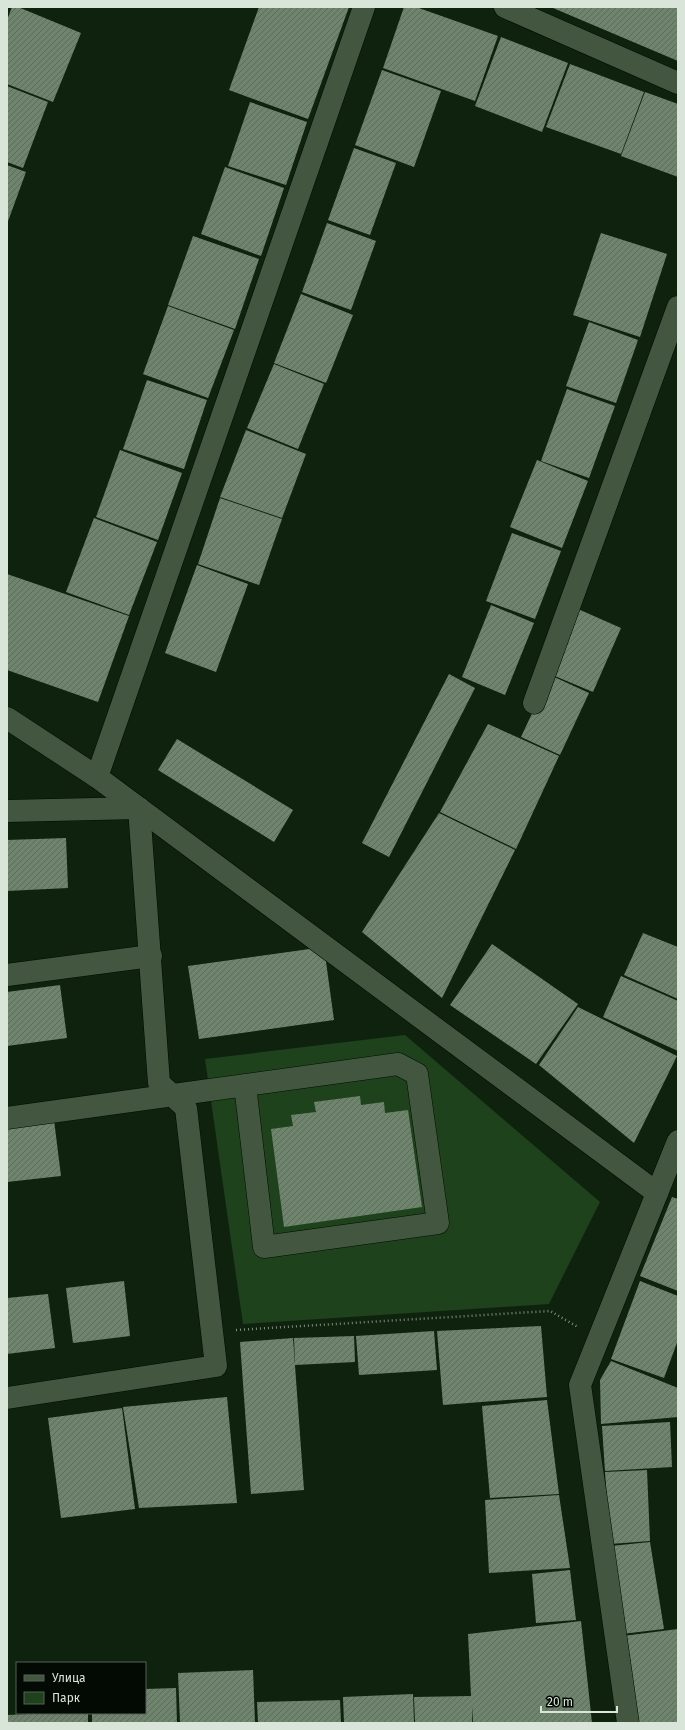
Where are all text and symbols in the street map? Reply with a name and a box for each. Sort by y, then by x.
legend [16,1662,146,1714]
text: Улица [52,1671,86,1685]
scale bar [541,1688,617,1714]
text: Парк [52,1691,81,1705]
text: 20 m [547,1695,573,1709]

